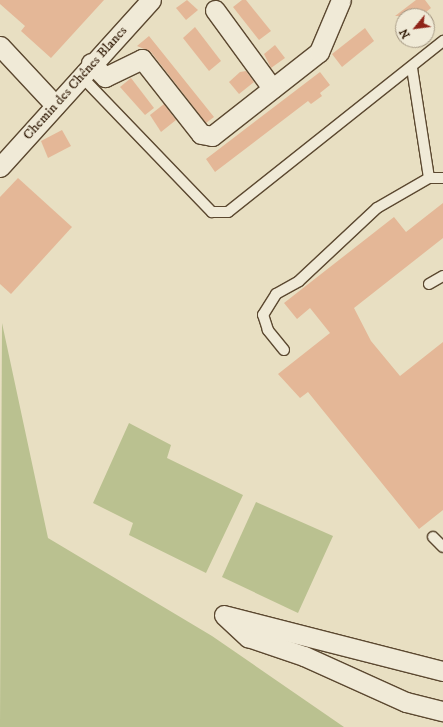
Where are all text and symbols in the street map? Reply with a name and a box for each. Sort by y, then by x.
north arrow [395,8,435,48]
street label: Chemin des Chênes Blancs [19,23,131,143]
text: N [397,26,414,41]

